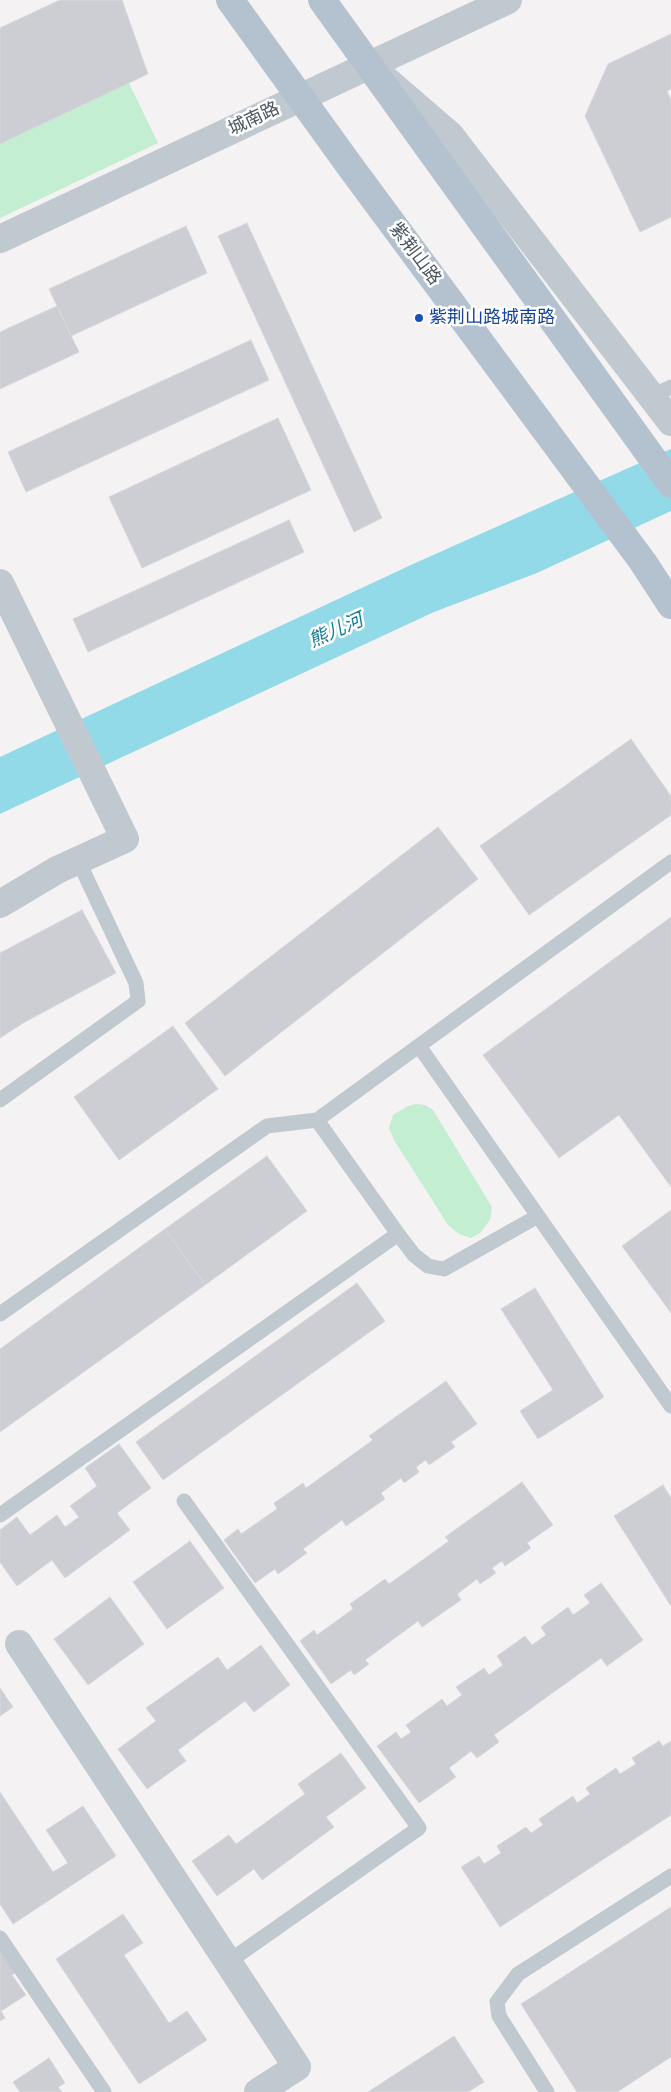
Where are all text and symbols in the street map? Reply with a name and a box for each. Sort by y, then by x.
street label: 城南路 [225,98,283,140]
street label: 紫荆山路 [385,219,445,289]
place label: 紫荆山路城南路 [429,307,555,329]
marker: 紫荆山路城南路 [413,312,425,324]
water label: 熊儿河 [305,609,367,653]

